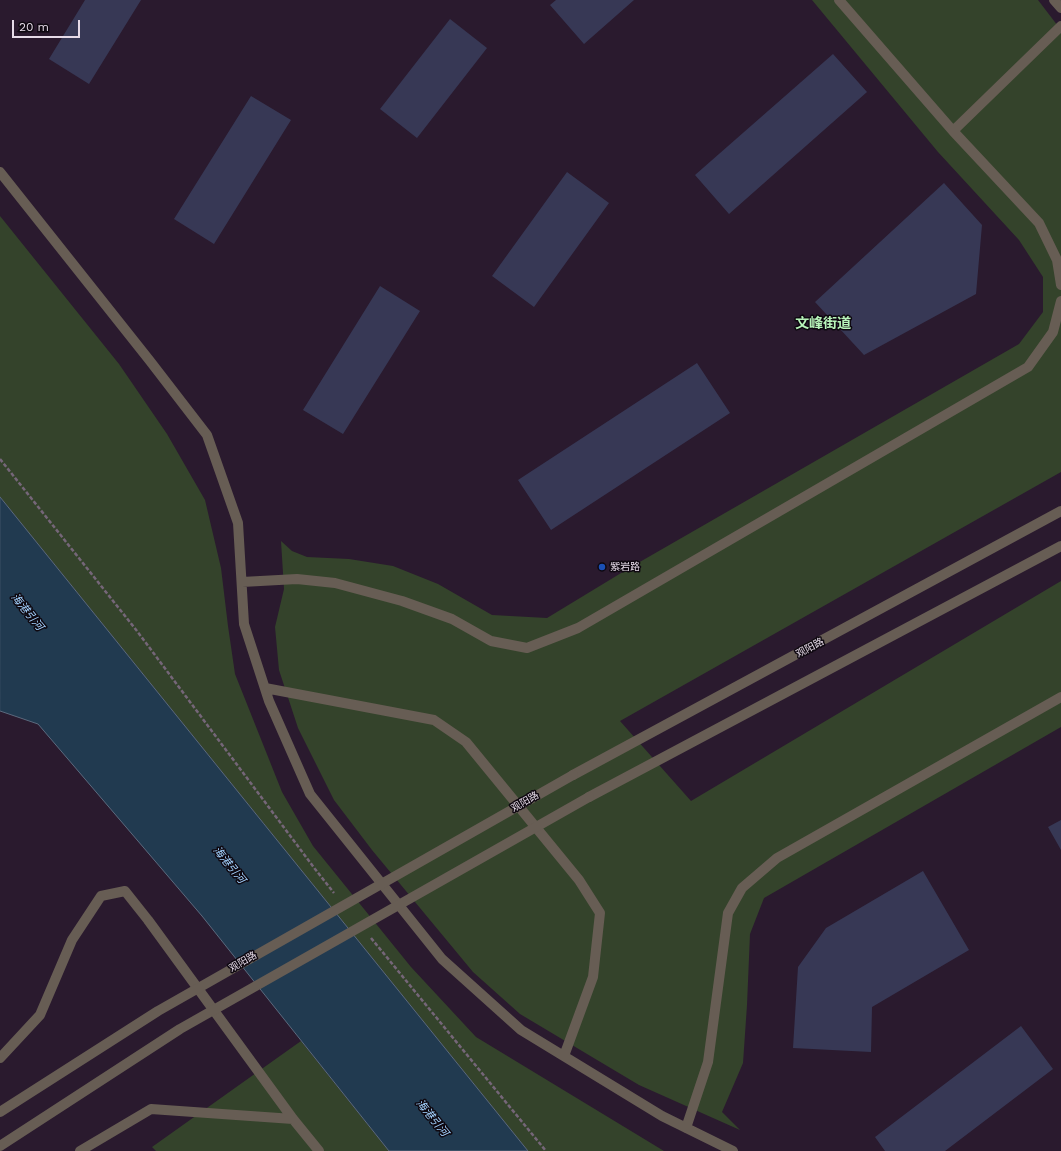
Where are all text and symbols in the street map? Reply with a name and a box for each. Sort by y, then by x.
scale bar [14,12,82,38]
text: 20 m [19,20,49,34]
district label: 文峰街道 [795,316,851,332]
place label: 紫岩路 [610,561,640,573]
marker: 紫岩路 [597,562,607,572]
water label: 海港引河 [8,591,46,633]
street label: 观阳路 [794,636,826,660]
street label: 观阳路 [509,789,541,815]
water label: 海港引河 [210,844,248,886]
street label: 观阳路 [227,949,259,975]
water label: 海港引河 [413,1097,451,1139]

